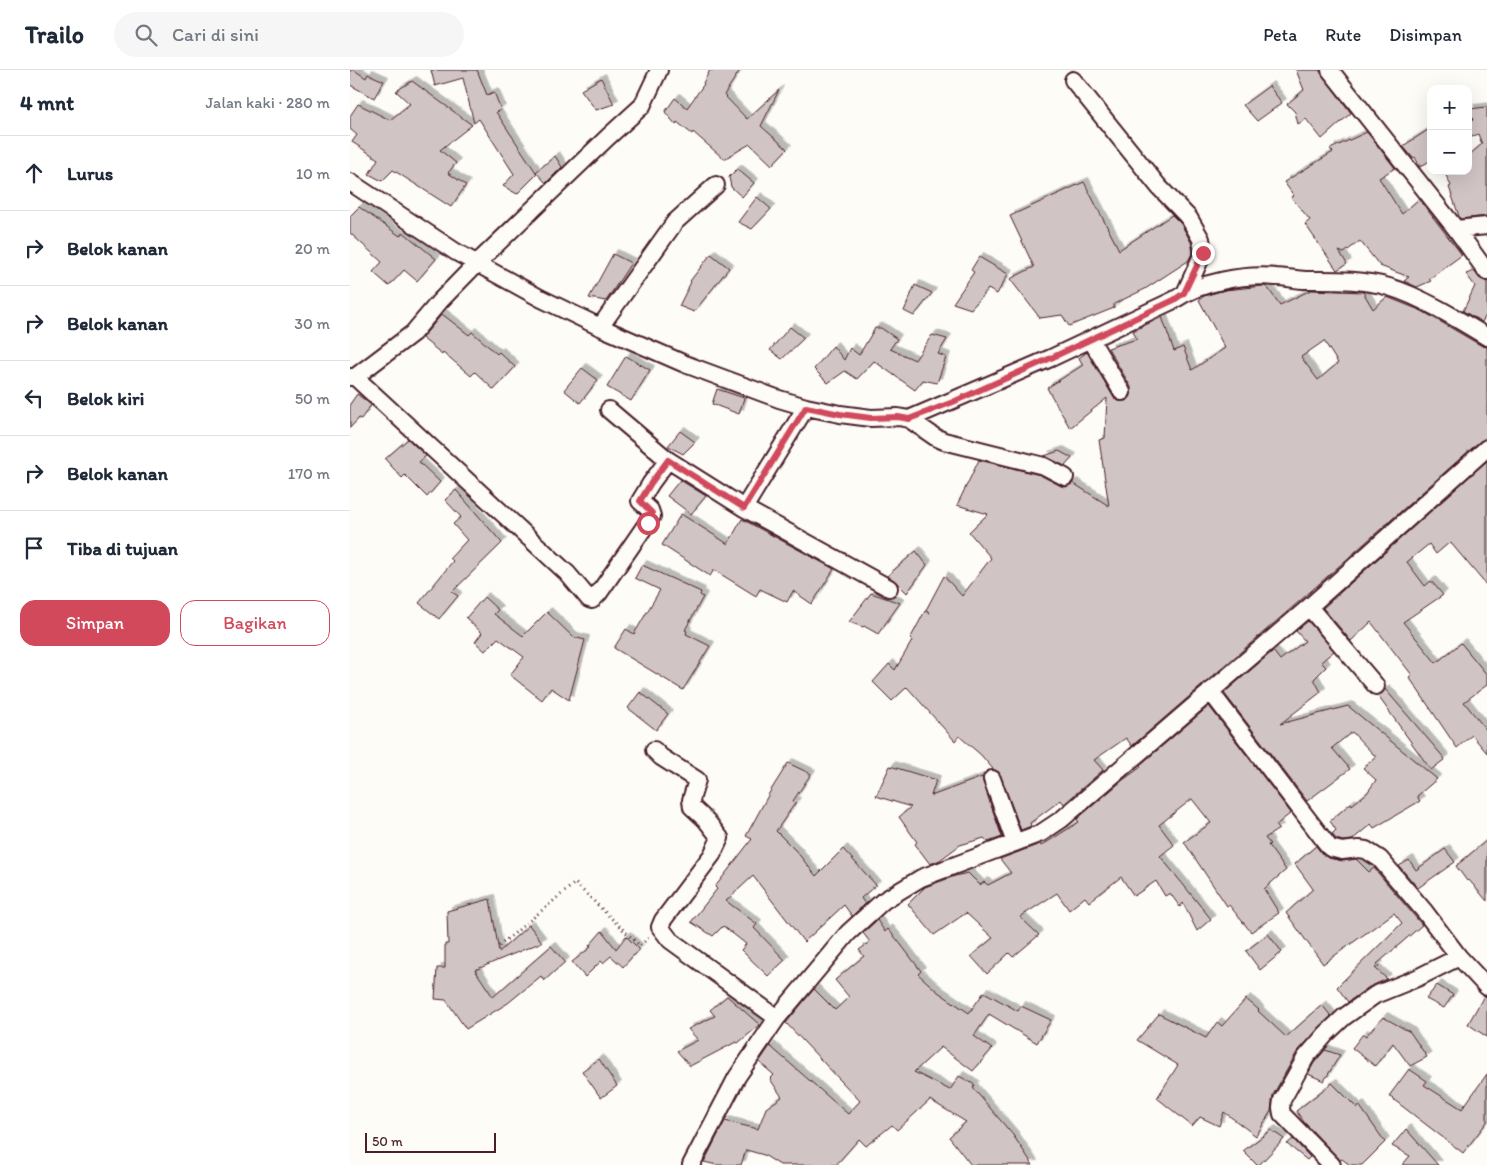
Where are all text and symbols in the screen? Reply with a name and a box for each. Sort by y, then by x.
search box [114,12,464,57]
text: Trailo [25,20,84,49]
icon: search [132,21,160,49]
text: Cari di sini [172,23,259,46]
text: Peta [1263,24,1297,46]
text: Rute [1325,24,1361,46]
text: Disimpan [1389,24,1462,46]
map controls [1427,85,1472,175]
button: + [1427,85,1472,130]
text: 4 mnt [20,90,74,115]
text: Jalan kaki · 280 m [206,93,330,112]
button: − [1427,130,1472,175]
icon: ahead [20,159,48,187]
text: Lurus [67,162,113,185]
text: 10 m [296,164,330,183]
icon: right [20,234,48,262]
text: Belok kanan [67,237,168,260]
text: 20 m [295,239,330,258]
route end [1192,242,1215,265]
icon: right [20,309,48,337]
text: Belok kanan [67,312,168,335]
text: 30 m [294,314,330,333]
icon: left [20,384,48,412]
text: Belok kiri [67,387,144,410]
text: 50 m [295,389,330,408]
icon: right [20,459,48,487]
text: Belok kanan [67,462,168,485]
text: 170 m [288,464,330,483]
route start [637,512,660,535]
icon: arrive [20,534,48,562]
text: Tiba di tujuan [67,537,178,560]
button: Simpan [20,600,170,646]
button: Bagikan [180,600,330,646]
scale bar [365,1130,496,1153]
text: 50 m [372,1133,403,1150]

